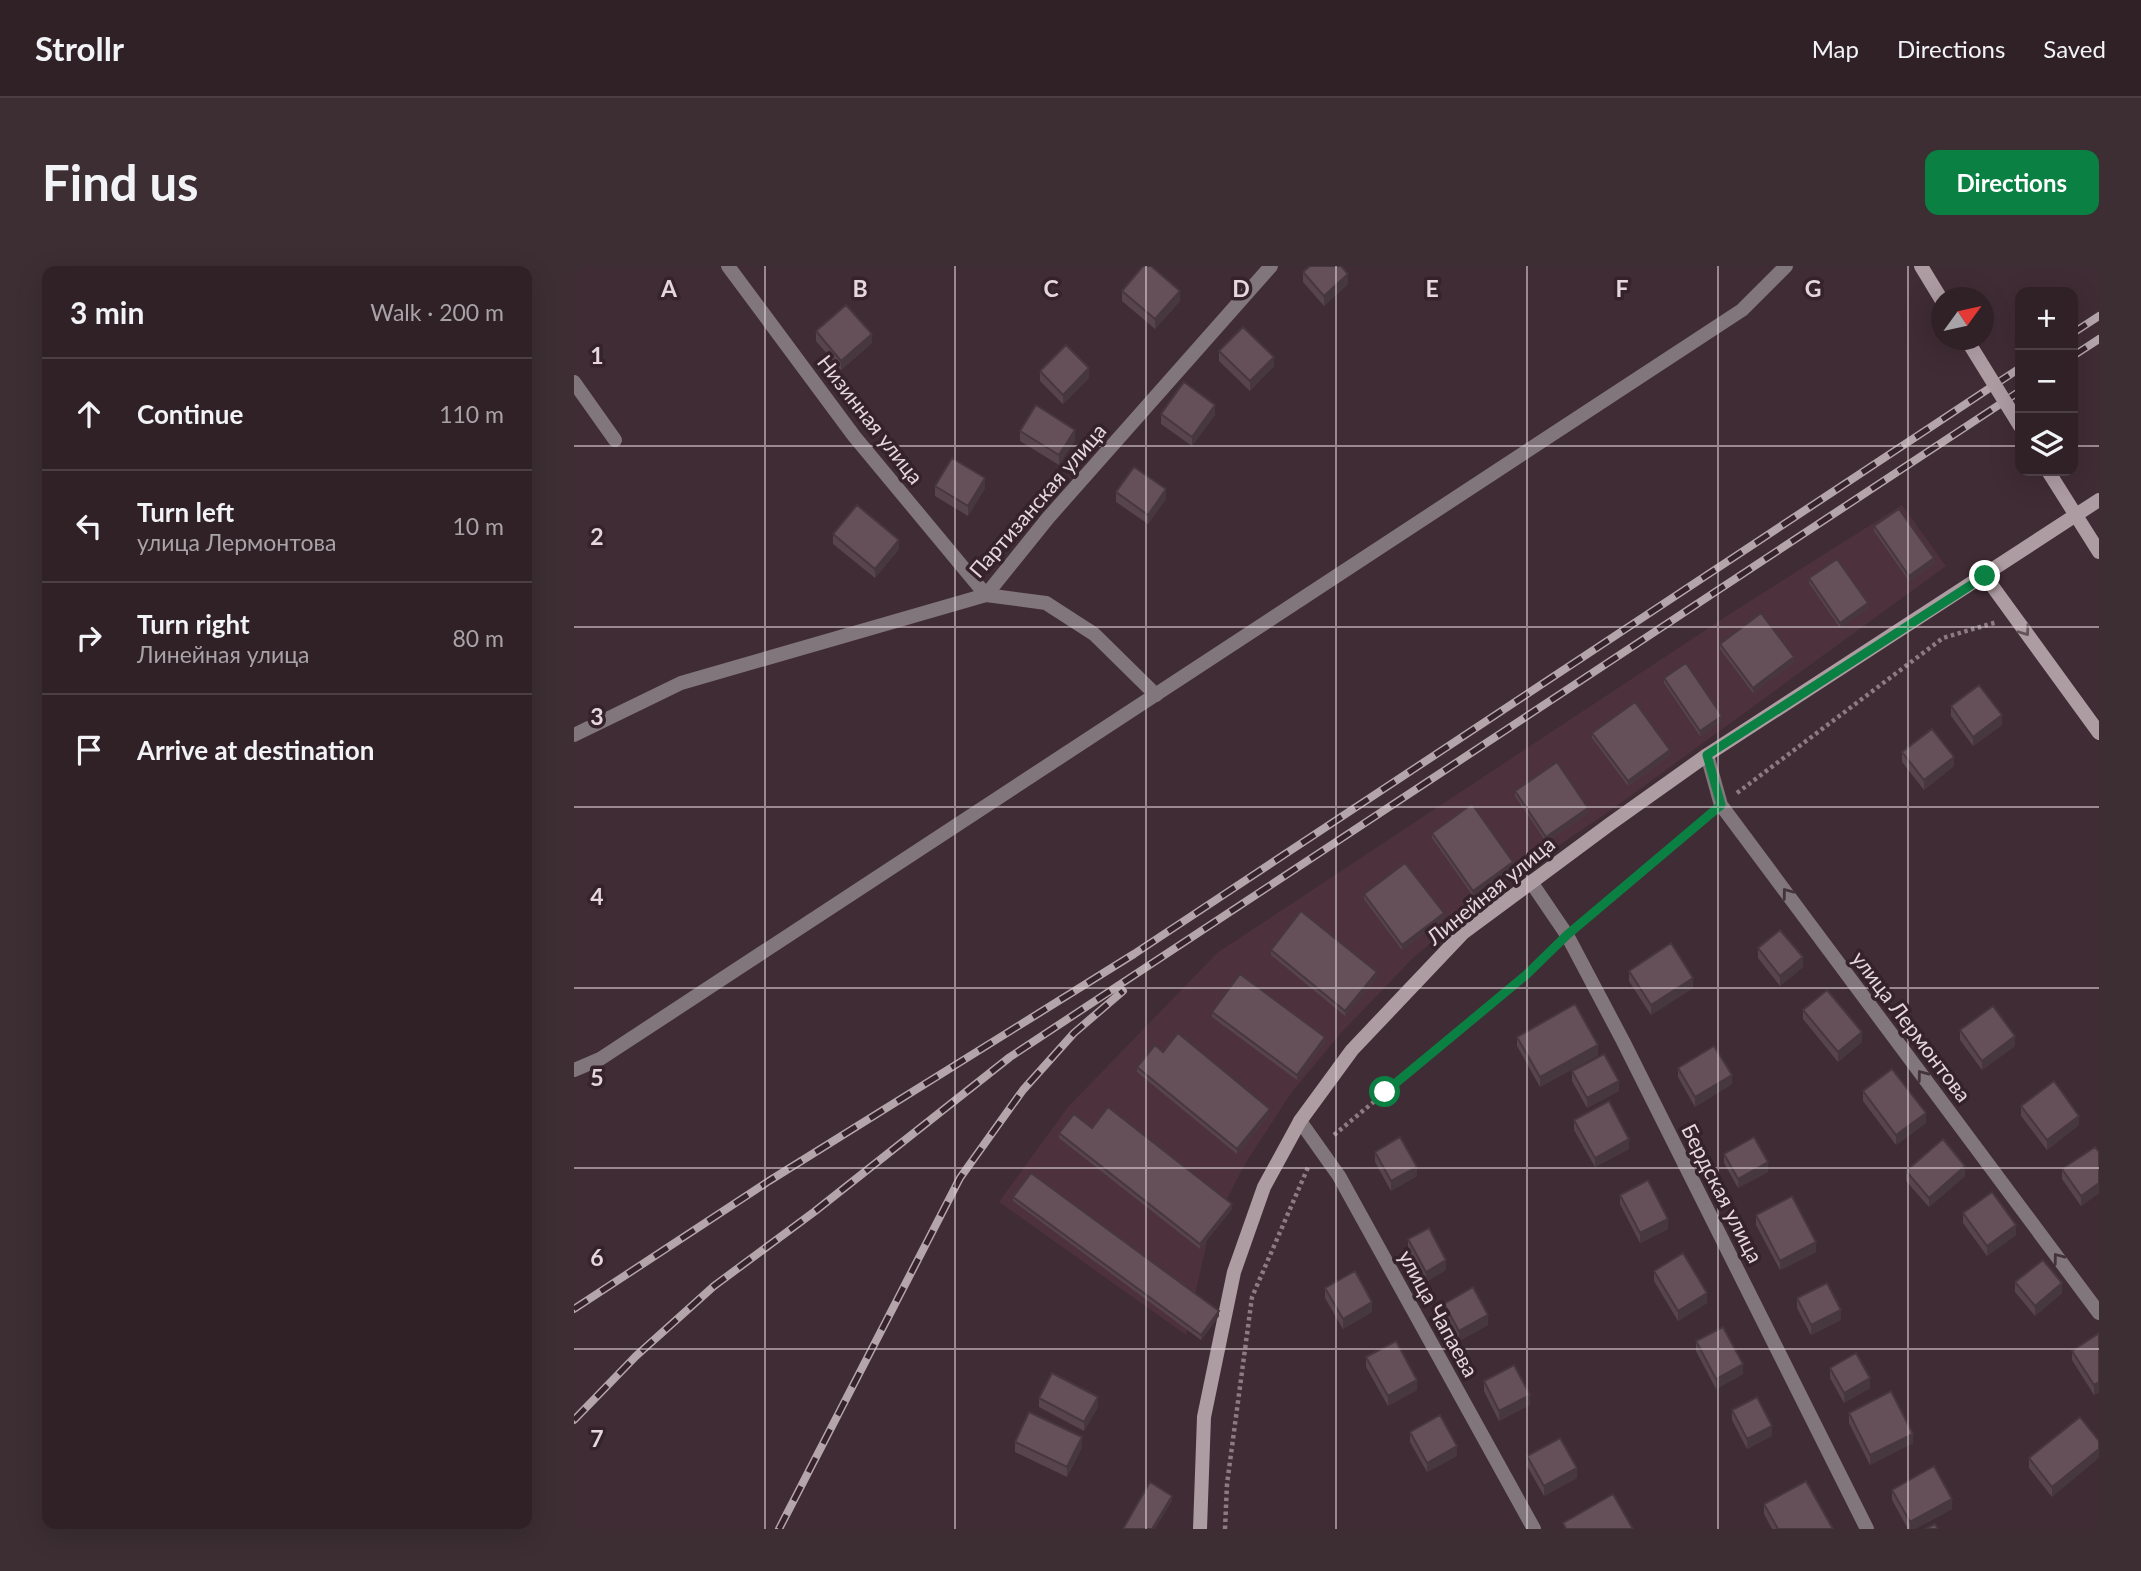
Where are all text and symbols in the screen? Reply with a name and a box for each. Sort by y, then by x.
text: Strollr [35,28,124,68]
text: Map [1812,34,1859,63]
text: Directions [1897,34,2005,63]
text: Saved [2043,34,2106,63]
button: Directions [1925,150,2099,215]
text: Find us [42,153,199,211]
text: A [660,274,678,302]
text: B [852,274,868,302]
text: C [1043,274,1059,302]
text: D [1232,274,1250,302]
text: E [1425,274,1439,302]
text: F [1615,274,1629,302]
text: G [1805,274,1821,302]
north arrow [1931,287,1994,350]
map controls [2015,287,2078,476]
button: + [2015,287,2078,350]
text: 3 min [70,294,144,330]
text: Walk · 200 m [370,298,504,326]
text: 1 [590,341,604,369]
street label: Низинная улица [813,350,929,488]
button: − [2015,350,2078,413]
icon: ahead [70,395,108,433]
text: Continue [137,398,243,430]
text: 110 m [439,400,504,428]
button: layers [2015,413,2078,476]
street label: Партизанская улица [963,418,1111,582]
text: Turn left [137,496,234,528]
icon: left [70,507,108,545]
text: 10 m [453,512,504,540]
text: 2 [590,522,604,550]
text: улица Лермонтова [137,528,336,556]
route end [1969,560,2000,591]
text: Turn right [137,608,250,640]
icon: right [70,619,108,657]
one-way arrow [2016,623,2029,636]
text: 80 m [453,624,504,652]
text: Линейная улица [137,640,310,668]
text: 3 [590,702,604,730]
icon: arrive [70,731,108,769]
text: Arrive at destination [137,734,374,766]
street label: Линейная улица [1420,831,1559,950]
text: 4 [590,882,604,910]
one-way arrow [1782,888,1795,901]
street label: улица Лермонтова [1847,946,1977,1106]
text: 5 [590,1063,604,1091]
one-way arrow [1918,1071,1931,1083]
route start [1369,1076,1400,1107]
street label: Бердская улица [1677,1119,1769,1267]
text: 6 [590,1243,604,1271]
street label: улица Чапаева [1394,1245,1484,1381]
one-way arrow [2054,1253,2067,1266]
text: 7 [590,1424,604,1452]

